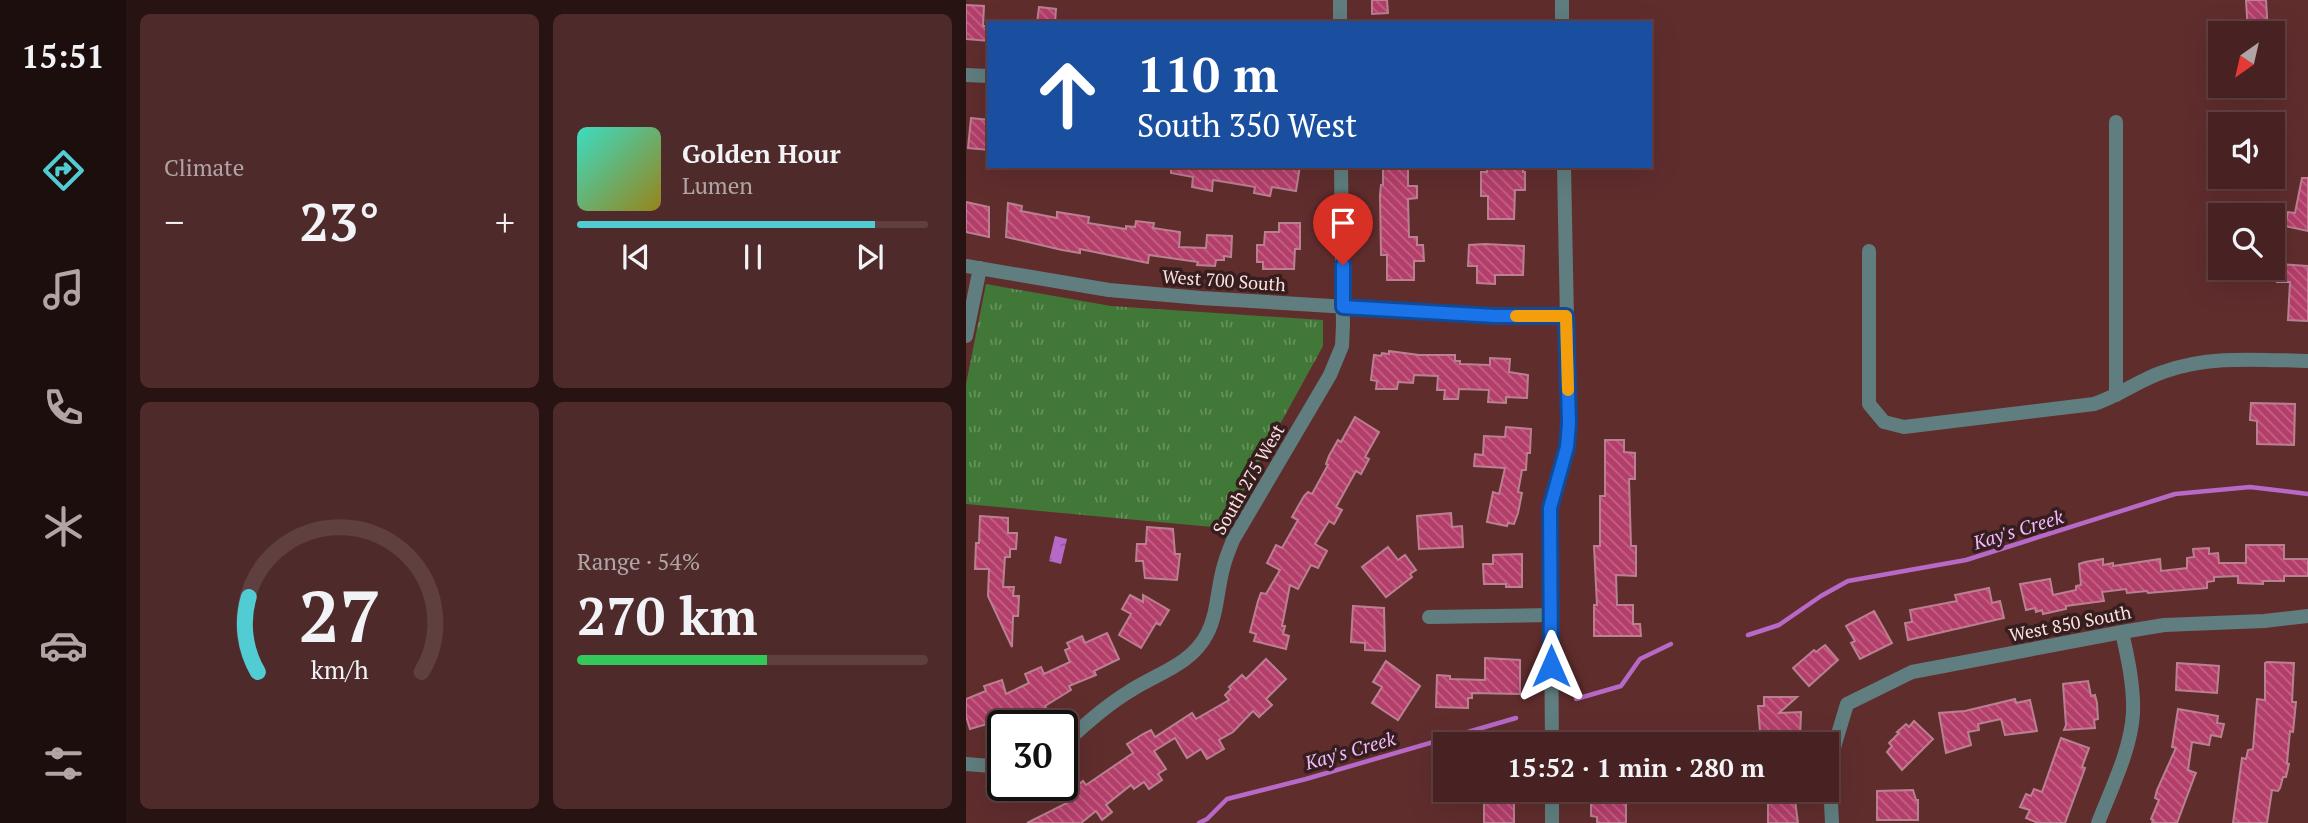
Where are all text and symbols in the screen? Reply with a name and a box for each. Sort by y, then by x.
north arrow [2208,21,2286,98]
map controls [2208,21,2285,280]
text: 15:51 [21,35,105,77]
text: 110 m [1137,41,1279,106]
icon: ahead [1022,49,1113,140]
text: South 350 West [1137,104,1357,146]
button: sound [2208,112,2285,189]
text: Golden Hour [682,136,841,170]
icon: directions [39,146,88,195]
text: Climate [164,152,244,183]
text: Lumen [682,170,753,201]
text: 23° [299,187,380,256]
pin [1313,193,1373,265]
text: − [164,197,184,247]
text: + [495,197,515,247]
button: search [2208,203,2285,280]
icon: arrive [1324,204,1362,242]
icon: previous [617,238,655,276]
icon: pause [734,238,772,276]
icon: next [851,238,889,276]
street label: West 700 South [1161,264,1287,296]
icon: music [39,265,88,314]
icon: phone [39,383,88,432]
street label: South 275 West [1207,419,1290,539]
icon: climate [39,502,88,551]
water label: Kay's Creek [1969,503,2067,555]
text: Range · 54% [577,546,700,577]
text: 27 [298,566,381,663]
text: 270 km [577,581,758,650]
street label: West 850 South [2007,599,2134,647]
icon: car [39,621,88,670]
position arrow [1514,629,1588,703]
text: km/h [311,652,369,685]
speed limit sign: 30 [987,710,1078,801]
water label: Kay's Creek [1301,725,1399,775]
icon: filters [39,739,88,788]
text: 15:52 · 1 min · 280 m [1507,750,1765,784]

